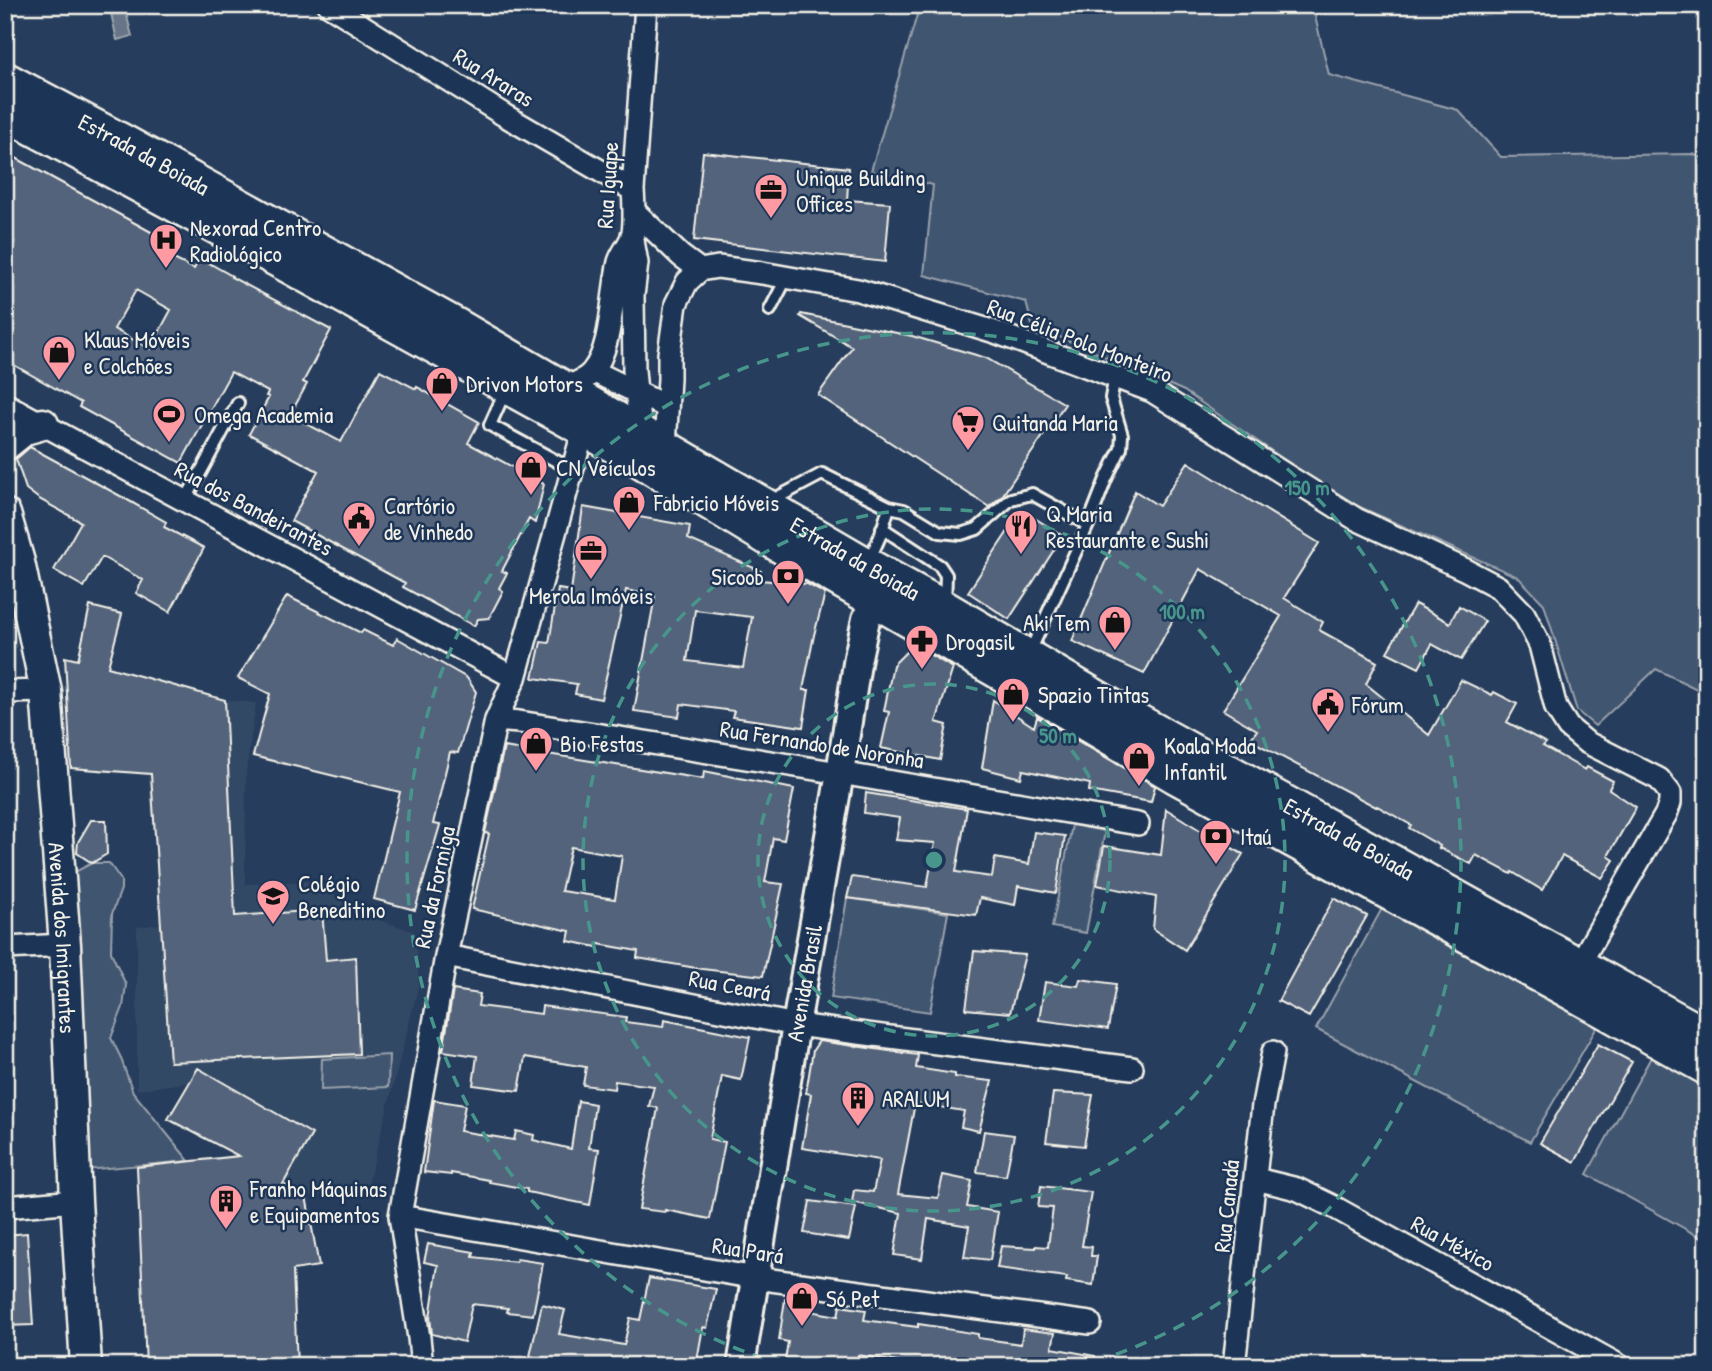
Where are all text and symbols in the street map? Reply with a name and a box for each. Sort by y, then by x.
street label: Rua Araras [448,40,540,114]
street label: Estrada da Boiada [73,105,215,202]
street label: Rua Iguape [589,141,625,229]
place label: Unique Building Offices [796,162,925,219]
office icon: Unique Building Offices [752,171,790,220]
place label: Nexorad Centro Radiológico [190,212,321,269]
hospital icon: Nexorad Centro Radiológico [147,221,185,270]
street label: Rua Célia Polo Monteiro [983,290,1177,390]
place label: Klaus Móveis e Colchões [84,324,190,381]
shop icon: Klaus Móveis e Colchões [40,333,78,382]
shop icon: Drivon Motors [423,364,461,413]
place label: Drivon Motors [466,368,583,399]
sports icon: Omega Academia [150,395,188,444]
place label: Omega Academia [194,399,333,430]
supermarket icon: Quitanda Maria [949,403,987,452]
place label: Quitanda Maria [992,407,1118,438]
shop icon: CN Veículos [512,448,550,497]
place label: CN Veículos [556,452,656,483]
street label: Rua dos Bandeirantes [170,453,339,563]
text: 150 m [1284,473,1330,502]
shop icon: Fabricio Móveis [610,483,648,532]
place label: Fabricio Móveis [653,487,779,518]
place label: Cartório de Vinhedo [384,490,473,547]
place label: Q Maria Restaurante e Sushi [1046,498,1209,555]
public building icon: Cartório de Vinhedo [340,499,378,548]
restaurant icon: Q Maria Restaurante e Sushi [1002,507,1040,556]
street label: Estrada da Boiada [785,508,926,607]
office icon: Merola Imóveis [572,532,610,581]
bank icon: Sicoob [769,557,807,606]
place label: Sicoob [711,561,764,592]
place label: Merola Imóveis [529,580,653,611]
text: 100 m [1159,597,1205,626]
shop icon: Aki Tem [1096,603,1134,652]
place label: Aki Tem [1023,607,1090,638]
pharmacy icon: Drogasil [903,622,941,671]
place label: Drogasil [946,626,1015,657]
shop icon: Spazio Tintas [994,675,1032,724]
place label: Spazio Tintas [1038,679,1149,710]
public building icon: Fórum [1309,685,1347,734]
place label: Fórum [1351,689,1404,720]
street label: Rua Fernando de Noronha [718,713,926,775]
text: 50 m [1039,721,1077,750]
shop icon: Bio Festas [517,724,555,773]
place label: Bio Festas [560,728,644,759]
place label: Koala Moda Infantil [1164,730,1256,787]
shop icon: Koala Moda Infantil [1120,739,1158,788]
street label: Estrada da Boiada [1279,789,1420,887]
bank icon: Itaú [1197,817,1235,866]
place label: Itaú [1240,821,1272,852]
street label: Rua da Formiga [406,823,462,951]
street label: Avenida dos Imigrantes [42,841,84,1034]
centre of rings [922,848,946,872]
place label: Colégio Beneditino [298,868,385,925]
school or university icon: Colégio Beneditino [254,877,292,926]
street label: Avenida Brasil [778,921,829,1044]
street label: Rua Ceará [687,962,773,1008]
building icon: ARALUM [839,1079,877,1128]
place label: ARALUM [882,1083,950,1114]
street label: Rua Canadá [1206,1158,1246,1254]
place label: Franho Máquinas e Equipamentos [249,1173,387,1230]
building icon: Franho Máquinas e Equipamentos [207,1182,245,1231]
street label: Rua México [1406,1208,1500,1278]
street label: Rua Pará [710,1229,786,1271]
shop icon: Só Pet [783,1279,821,1328]
place label: Só Pet [826,1283,880,1314]

